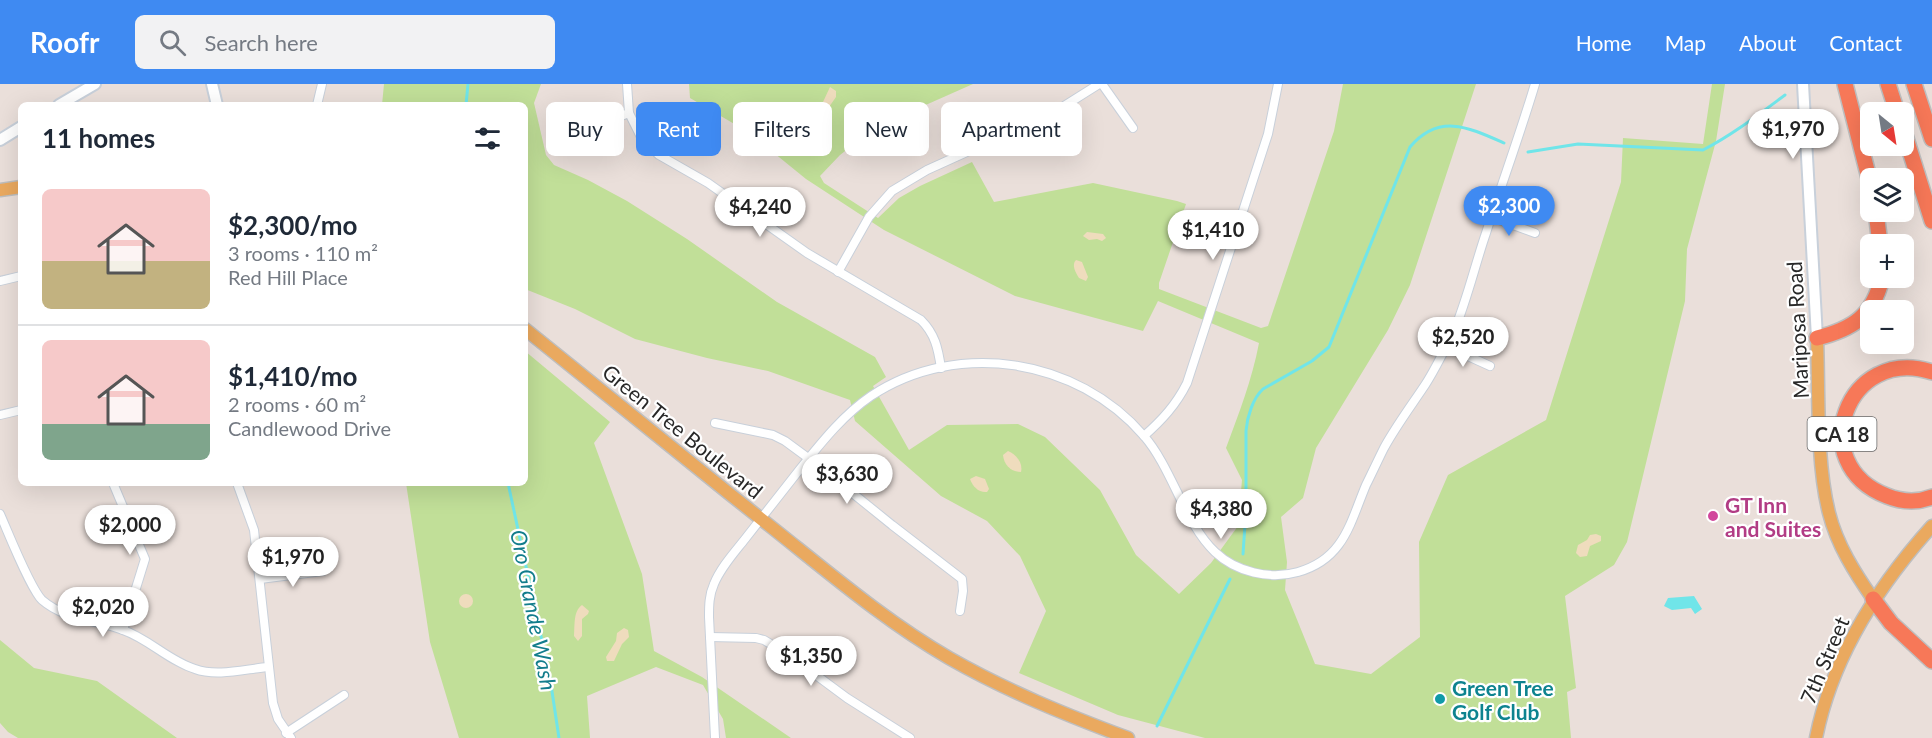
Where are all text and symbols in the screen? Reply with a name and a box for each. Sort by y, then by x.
search box [135,15,555,69]
text: Roofr [30,25,99,59]
icon: search [156,26,189,59]
text: Search here [204,29,318,56]
text: Home [1576,30,1632,55]
text: Map [1665,30,1706,55]
text: About [1739,30,1796,55]
text: Contact [1829,30,1902,55]
chip: Buy [546,102,624,156]
chip: Rent [636,102,721,156]
chip: Filters [733,102,832,156]
chip: New [844,102,929,156]
chip: Apartment [941,102,1082,156]
north arrow [1860,102,1914,156]
map controls [1860,102,1914,354]
pin: $1,970 [1744,109,1842,160]
text: $1,970 [1762,116,1824,140]
text: 11 homes [42,122,155,154]
icon: filters [471,122,504,155]
button: layers [1860,168,1914,222]
pin: $2,300 [1460,186,1558,237]
pin: $4,240 [711,187,809,238]
text: $2,300 [1478,193,1540,217]
text: $4,240 [729,194,791,218]
text: $2,300/mo [228,209,358,241]
pin: $1,410 [1164,210,1262,261]
icon: home [90,213,162,285]
text: $1,410 [1182,217,1244,241]
button: + [1860,234,1914,288]
text: 3 rooms · 110 m² [228,241,378,265]
street label: Mariposa Road [1781,261,1813,399]
text: Red Hill Place [228,265,348,289]
button: − [1860,300,1914,354]
pin: $2,520 [1414,317,1512,368]
text: $2,520 [1432,324,1494,348]
street label: Green Tree Boulevard [598,359,768,503]
text: $1,410/mo [228,360,358,392]
icon: home [90,364,162,436]
text: 2 rooms · 60 m² [228,392,366,416]
text: Candlewood Drive [228,416,391,440]
road number: CA 18 [1808,417,1876,451]
pin: $3,630 [798,454,896,505]
text: $3,630 [816,461,878,485]
pin: $4,380 [1172,489,1270,540]
place label: GT Inn and Suites [1725,492,1821,541]
text: $4,380 [1190,496,1252,520]
pin: $2,000 [81,505,179,556]
marker: GT Inn and Suites [1706,509,1720,523]
text: $2,000 [99,512,161,536]
water label: Oro Grande Wash [505,527,563,693]
pin: $1,970 [244,537,342,588]
text: $1,970 [262,544,324,568]
pin: $2,020 [54,587,152,638]
text: $2,020 [72,594,134,618]
street label: 7th Street [1794,612,1854,707]
pin: $1,350 [762,636,860,687]
text: $1,350 [780,643,842,667]
place label: Green Tree Golf Club [1452,675,1554,724]
marker: Green Tree Golf Club [1433,692,1447,706]

